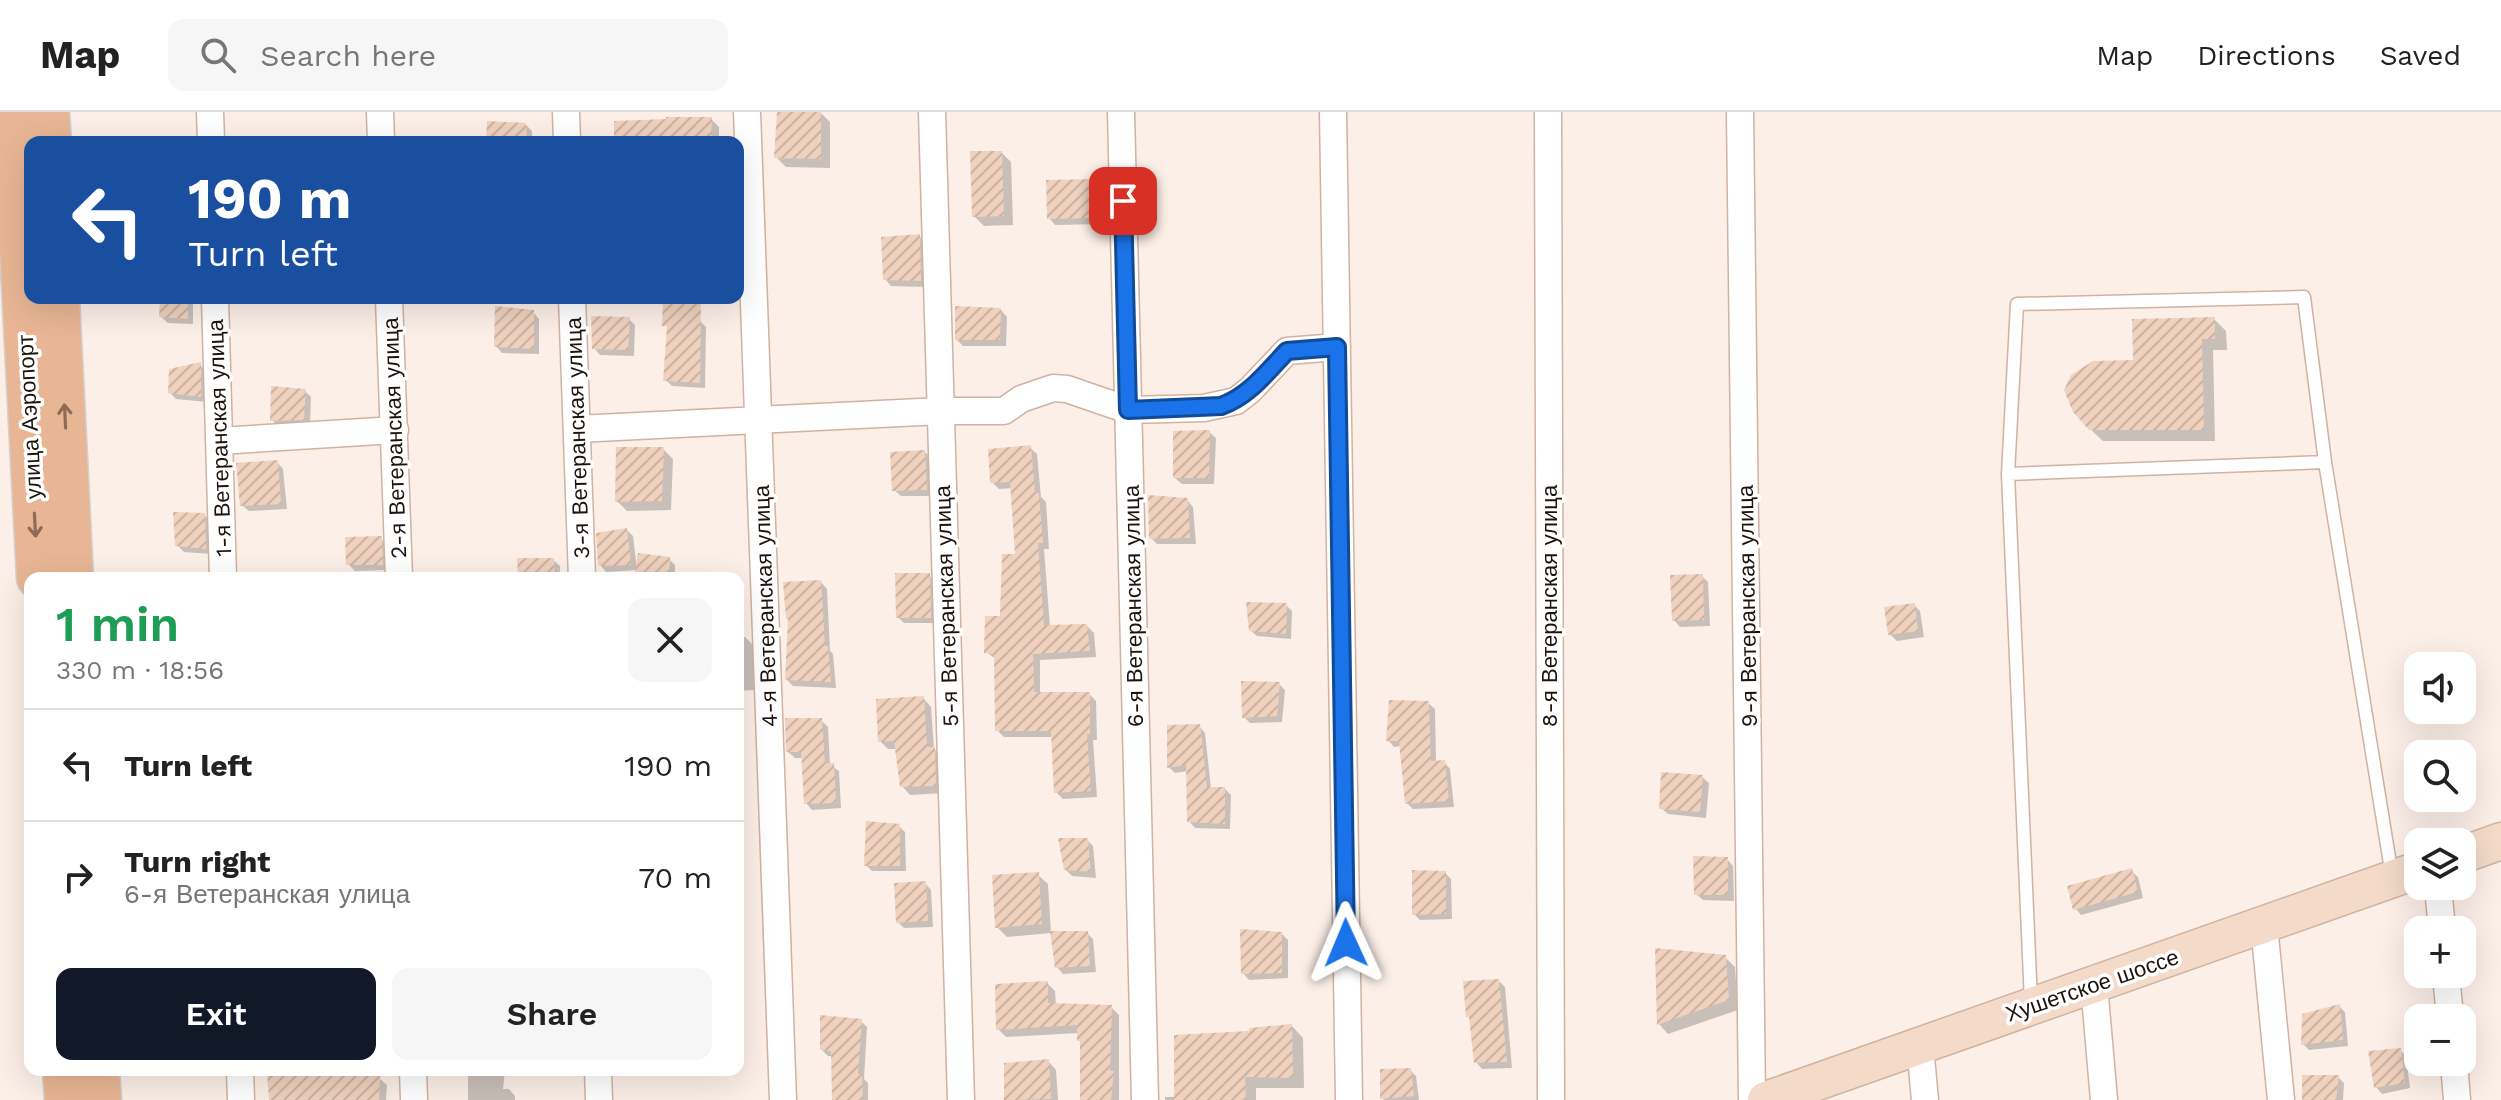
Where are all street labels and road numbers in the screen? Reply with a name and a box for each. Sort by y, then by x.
street label: 2-я Ветеранская улица [378,316,411,559]
street label: 3-я Ветеранская улица [561,316,594,559]
street label: 1-я Ветеранская улица [203,318,236,557]
street label: улица Аэропорт [13,334,46,500]
street label: 4-я Ветеранская улица [749,484,782,727]
street label: 5-я Ветеранская улица [930,484,963,727]
street label: 6-я Ветеранская улица [1119,484,1148,727]
street label: 8-я Ветеранская улица [1537,484,1562,727]
street label: 9-я Ветеранская улица [1733,484,1762,727]
street label: Хушетское шоссе [2002,944,2182,1027]

